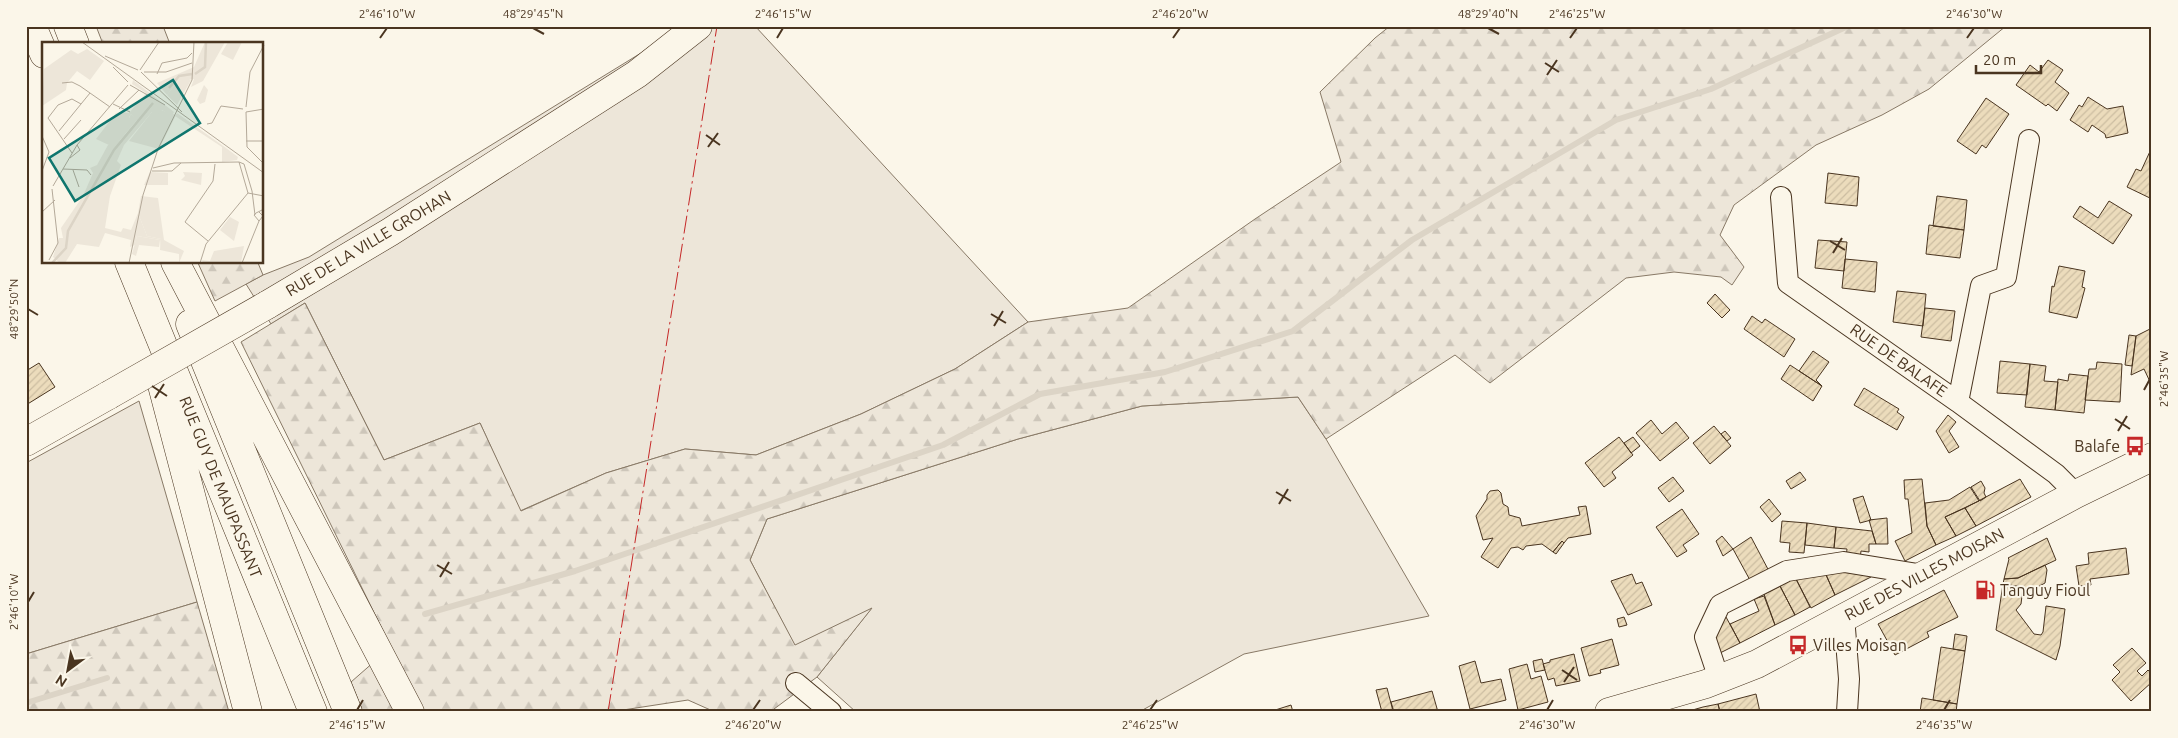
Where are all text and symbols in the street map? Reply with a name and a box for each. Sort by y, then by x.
text: 2°46'10"W [359,7,415,20]
text: 48°29'45"N [503,7,563,20]
text: 2°46'15"W [755,7,811,20]
text: 2°46'20"W [1152,7,1208,20]
text: 48°29'40"N [1458,7,1518,20]
text: 2°46'25"W [1549,7,1605,20]
text: 2°46'30"W [1946,7,2002,20]
inset map [42,42,264,264]
scale bar [1976,42,2040,74]
text: 20 m [1983,51,2016,68]
street label: RUE DE LA VILLE GROHAN [282,187,454,299]
text: 48°29'50"N [7,279,20,339]
street label: RUE DE BALAFE [1847,320,1951,400]
text: 2°46'35"W [2157,351,2170,407]
street label: RUE GUY DE MAUPASSANT [176,394,266,580]
bus stop icon: Balafe [2124,435,2146,457]
place label: Balafe [2074,437,2120,455]
street label: RUE DES VILLES MOISAN [1841,524,2007,624]
text: 2°46'10"W [7,574,20,630]
fuel station icon: Tanguy Fioul [1974,579,1996,601]
place label: Tanguy Fioul [2000,581,2090,599]
bus stop icon: Villes Moisan [1787,634,1809,656]
place label: Villes Moisan [1813,636,1907,654]
north arrow [42,646,92,696]
text: N [52,671,70,691]
text: 2°46'15"W [329,718,385,731]
text: 2°46'20"W [725,718,781,731]
text: 2°46'25"W [1122,718,1178,731]
text: 2°46'30"W [1519,718,1575,731]
text: 2°46'35"W [1916,718,1972,731]

